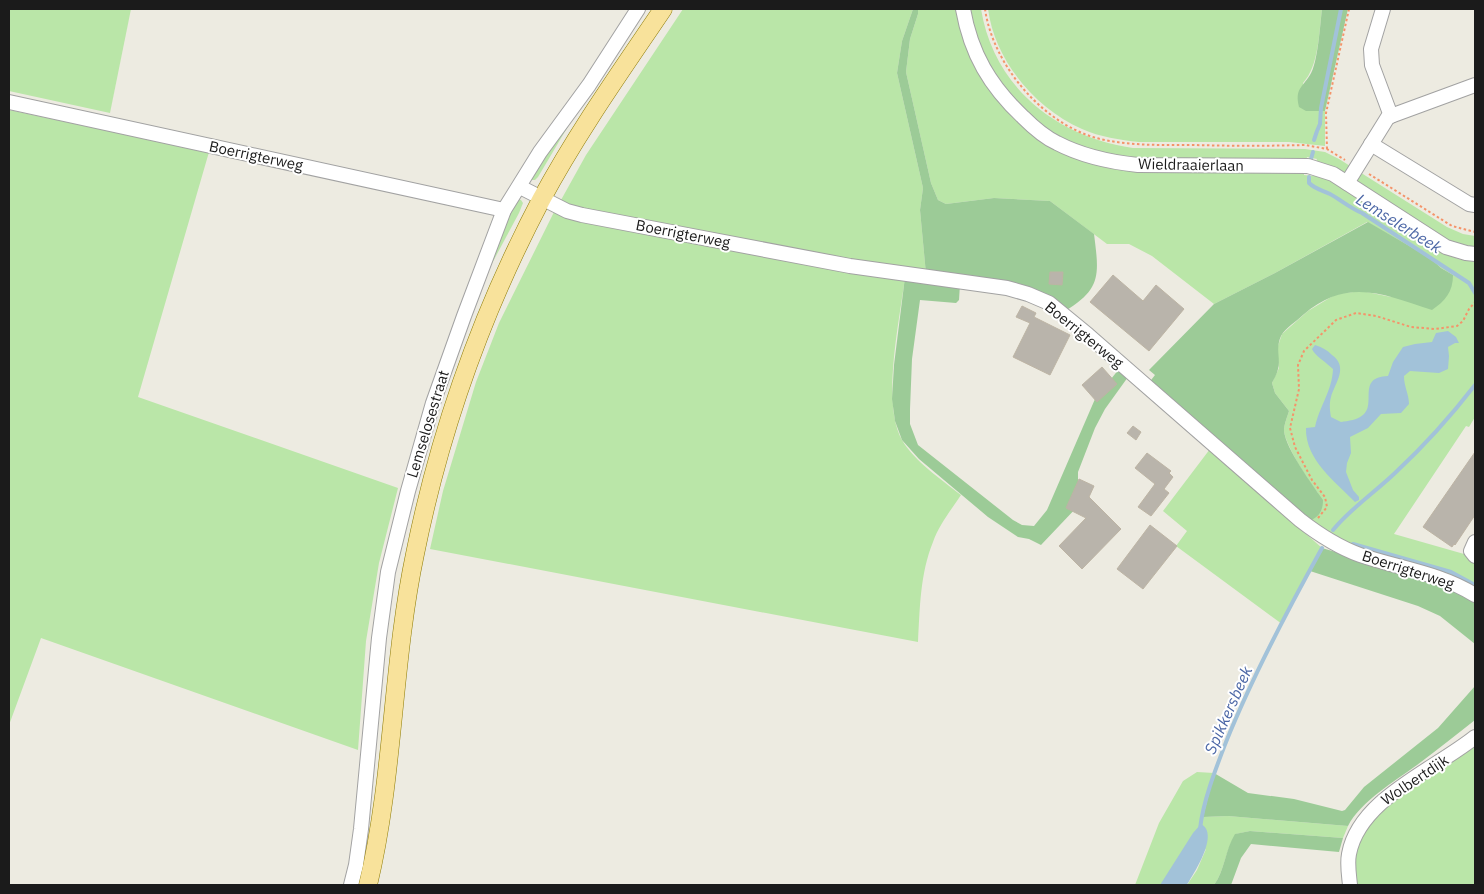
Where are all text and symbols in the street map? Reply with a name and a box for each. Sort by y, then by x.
street label: Boerrigterweg [207,136,305,175]
street label: Wieldraaierlaan [1138,154,1244,175]
water label: Lemselerbeek [1353,189,1446,258]
street label: Boerrigterweg [634,215,732,252]
street label: Boerrigterweg [1041,297,1128,372]
street label: Lemselosestraat [402,368,453,480]
street label: Boerrigterweg [1360,546,1457,593]
water label: Spikkersbeek [1200,662,1257,757]
street label: Wolbertdijk [1377,750,1452,809]

